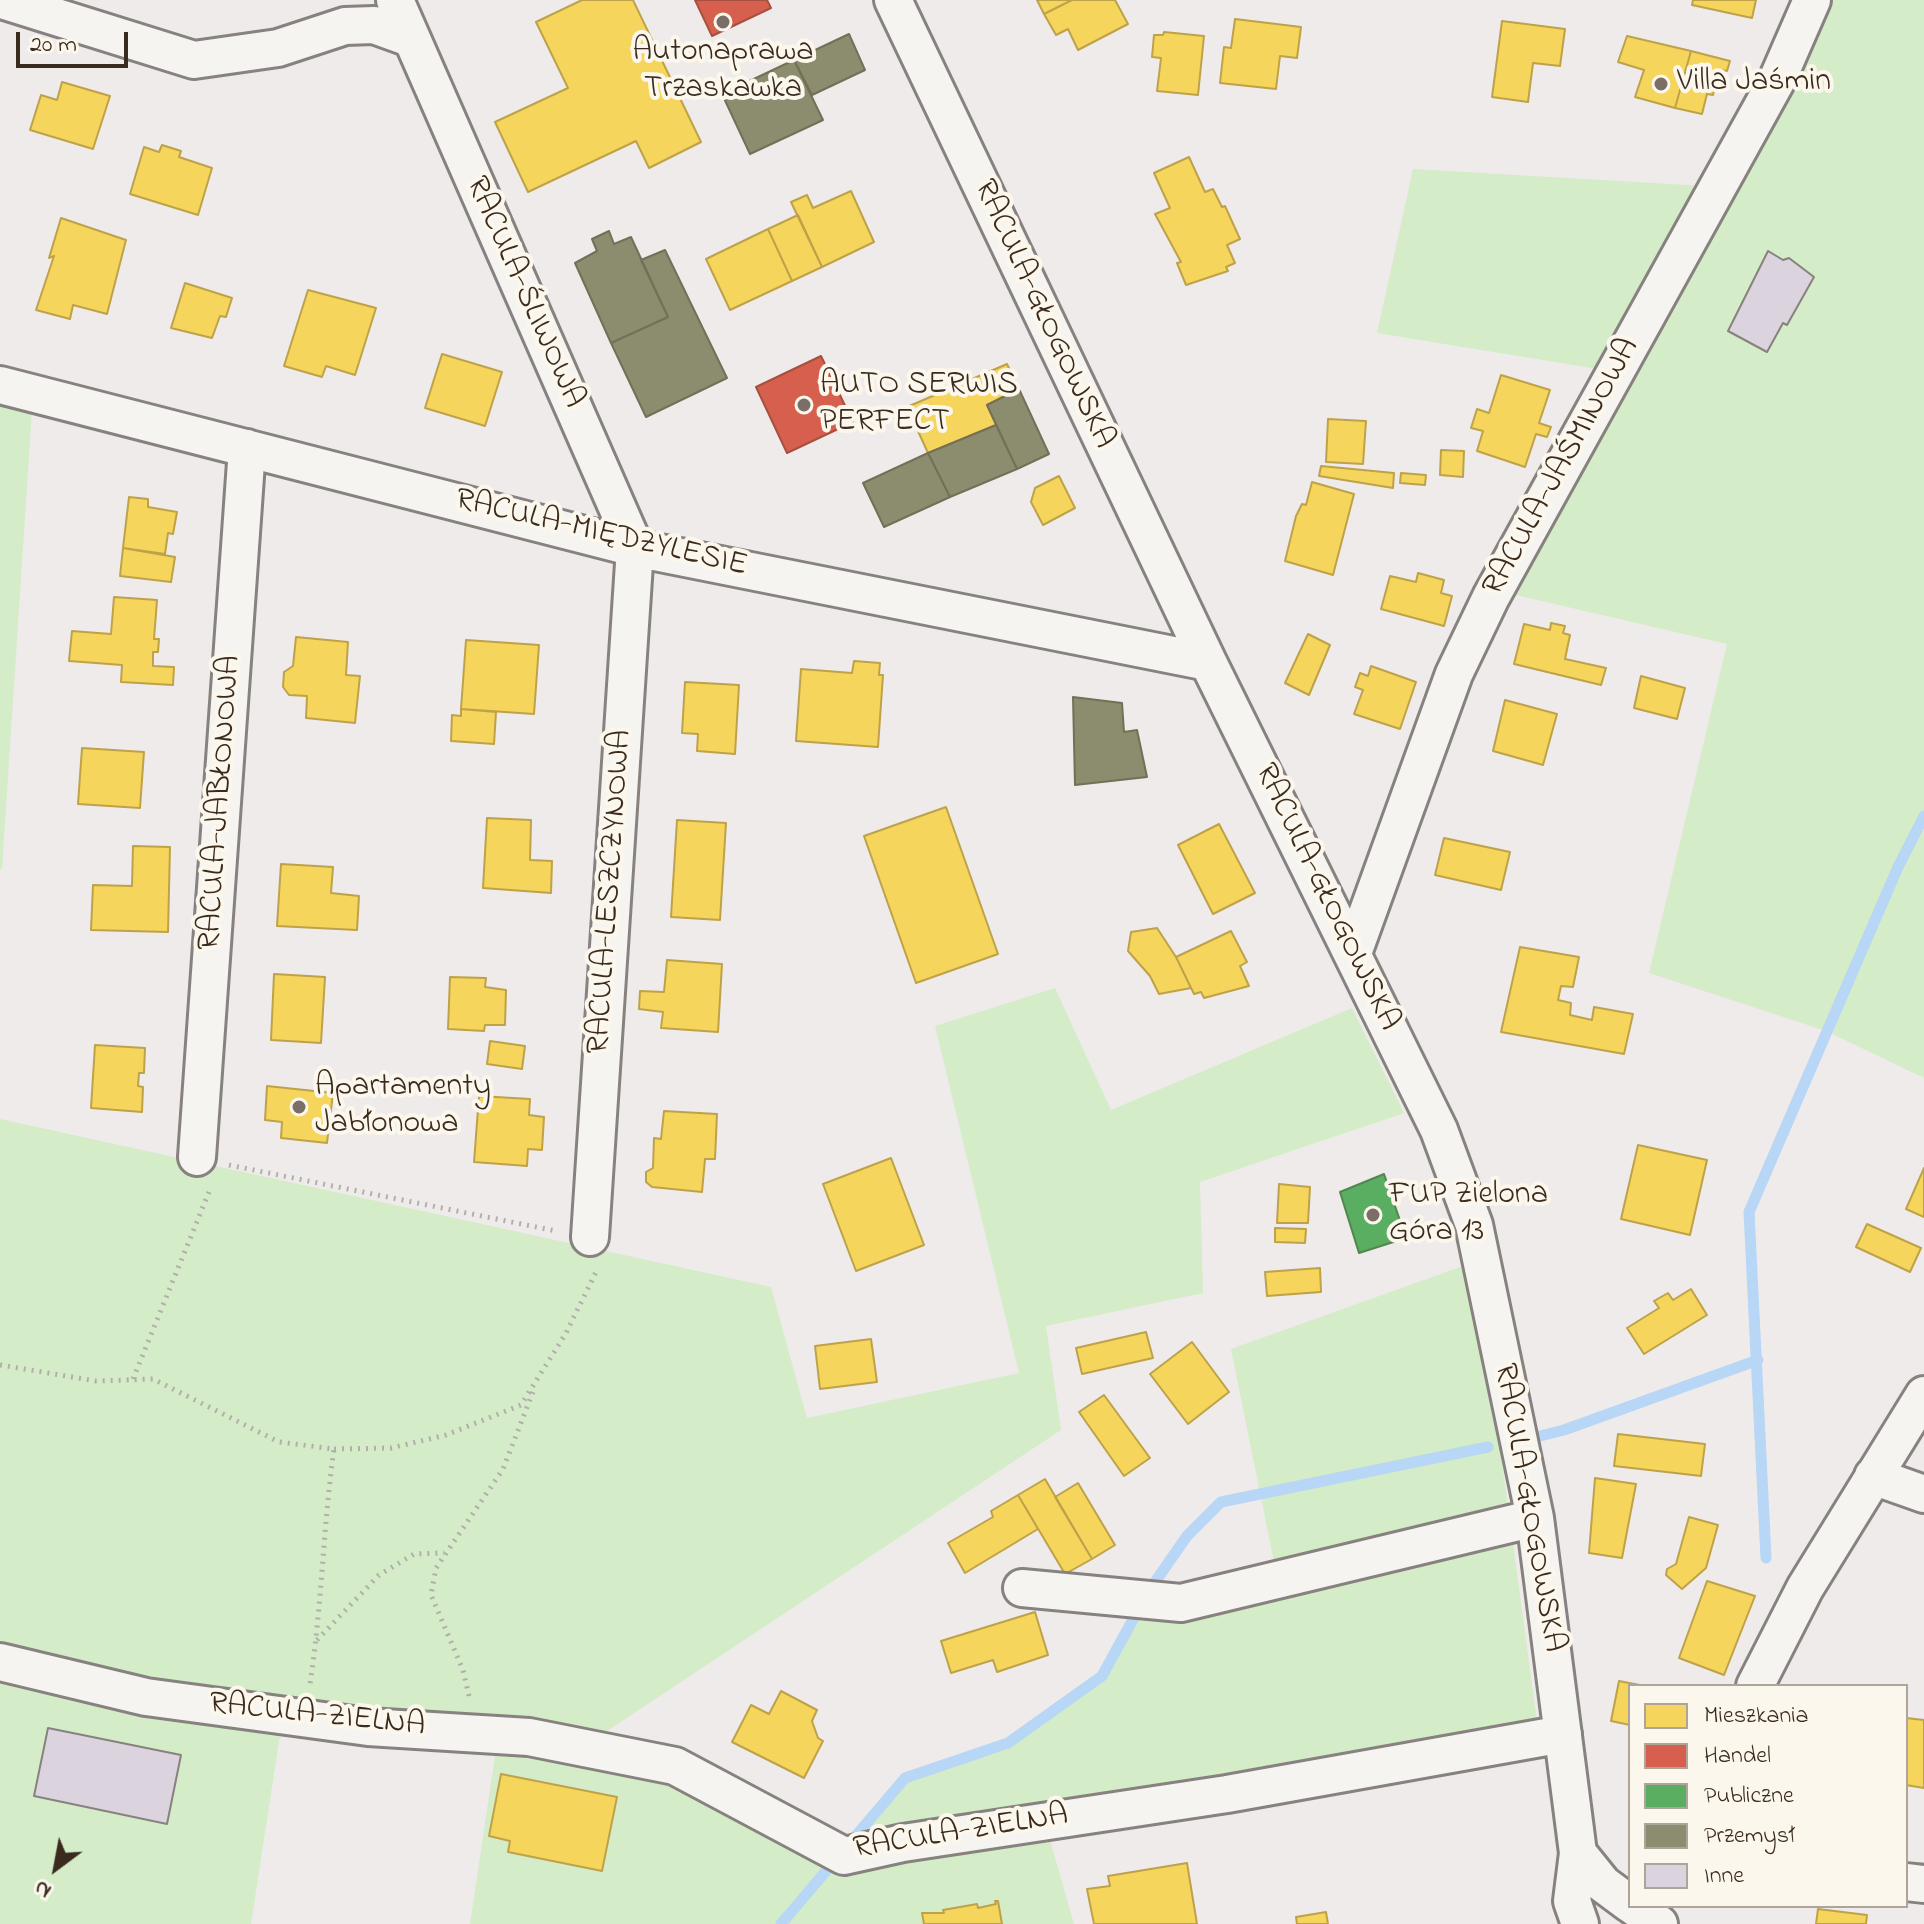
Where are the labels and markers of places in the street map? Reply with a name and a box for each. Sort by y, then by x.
marker: Autonaprawa Trzaskawka [714,13,732,31]
place label: Autonaprawa Trzaskawka [632,35,814,110]
place label: Villa Jaśmin [1677,65,1831,103]
marker: Villa Jaśmin [1652,75,1670,93]
place label: AUTO SERWIS PERFECT [820,368,1018,443]
marker: AUTO SERWIS PERFECT [795,396,813,414]
place label: Apartamenty Jabłonowa [315,1070,491,1145]
marker: Apartamenty Jabłonowa [290,1098,308,1116]
place label: FUP Zielona Góra 13 [1389,1178,1548,1253]
marker: FUP Zielona Góra 13 [1364,1206,1382,1224]

